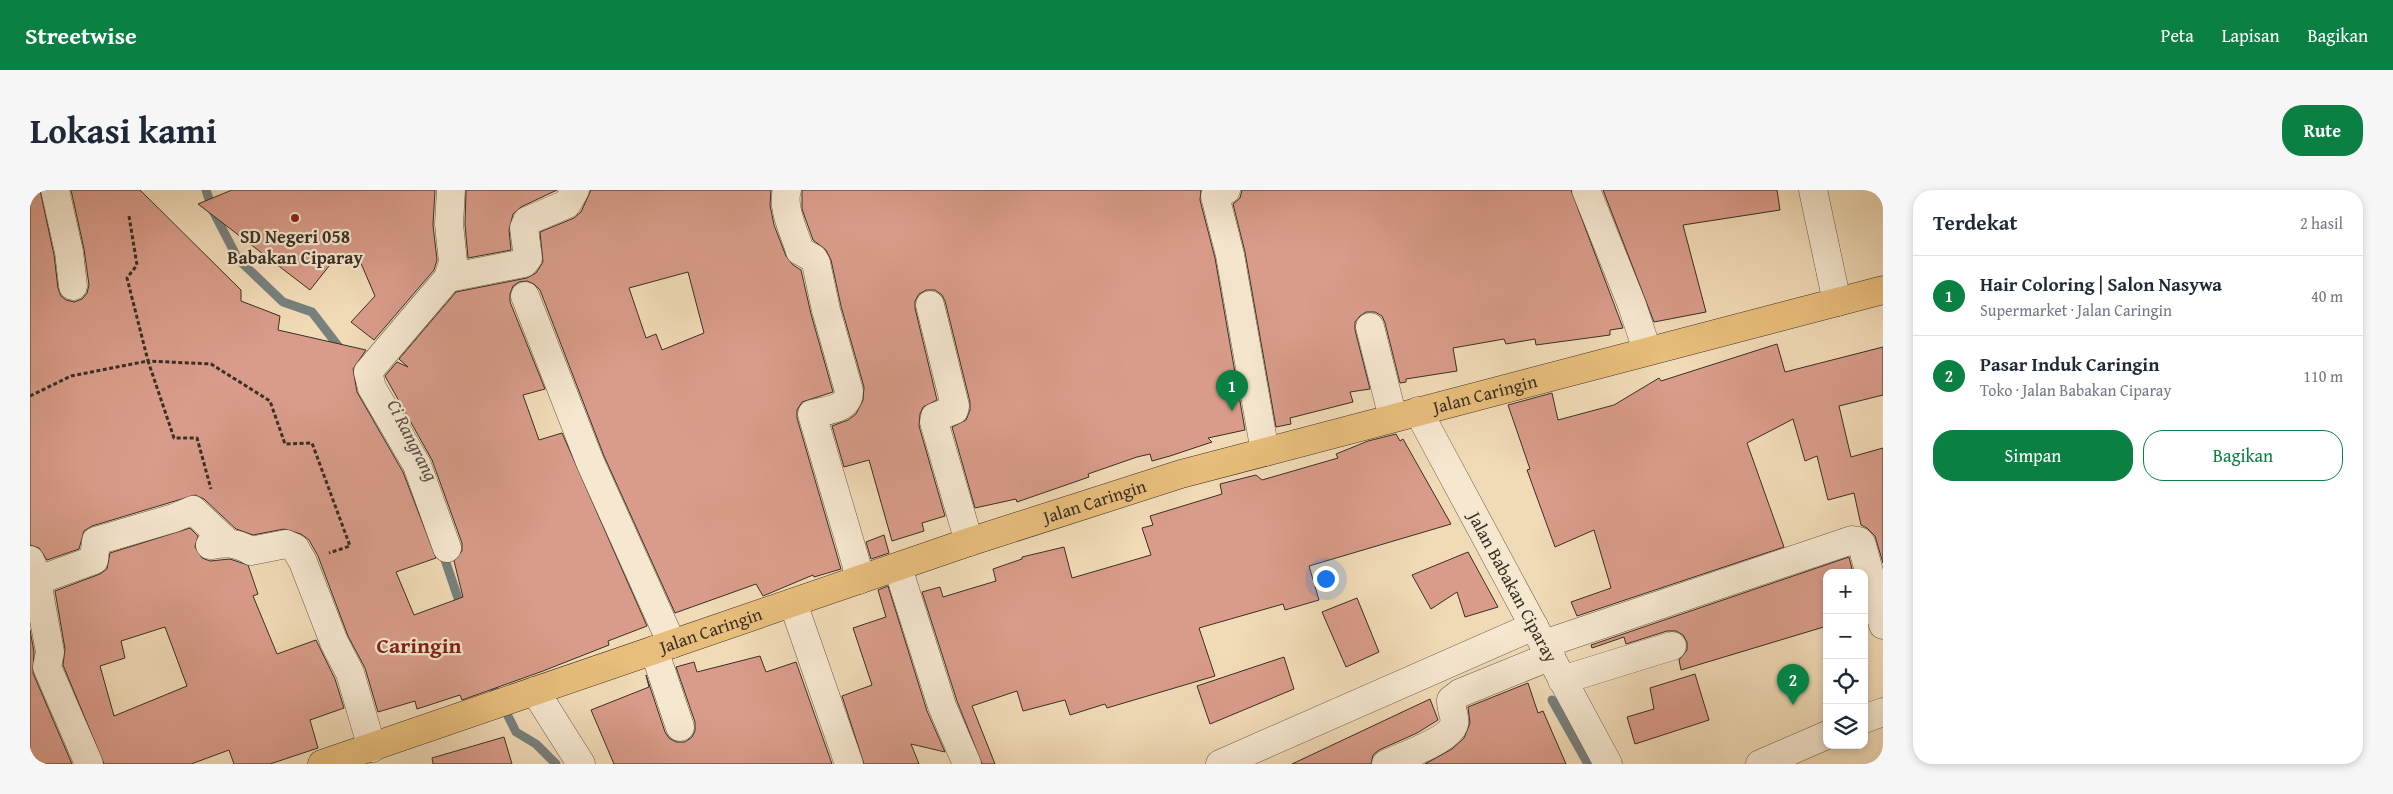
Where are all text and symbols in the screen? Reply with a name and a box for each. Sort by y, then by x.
text: Streetwise [25,18,137,53]
text: Peta [2161,22,2194,49]
text: Lapisan [2222,22,2280,49]
text: Bagikan [2308,22,2368,49]
text: Lokasi kami [30,105,217,156]
button: Rute [2282,105,2363,156]
text: Terdekat [1933,207,2017,238]
text: 2 hasil [2300,211,2343,235]
marker: SD Negeri 058 Babakan Ciparay [289,212,301,224]
place label: SD Negeri 058 Babakan Ciparay [227,223,363,271]
text: Hair Coloring | Salon Nasywa [1980,270,2222,298]
text: 1 [1945,284,1953,308]
text: 40 m [2311,284,2343,308]
text: Supermarket · Jalan Caringin [1980,298,2172,322]
text: Pasar Induk Caringin [1980,350,2159,378]
text: 2 [1945,364,1953,388]
text: 110 m [2303,364,2343,388]
street label: Jalan Caringin [1428,367,1540,421]
pin: 1 [1216,370,1248,411]
text: Toko · Jalan Babakan Ciparay [1980,378,2171,402]
water label: Ci Rangrang [380,394,446,486]
button: Simpan [1933,430,2133,481]
button: Bagikan [2143,430,2343,481]
street label: Jalan Caringin [1038,472,1150,531]
street label: Jalan Babakan Ciparay [1461,505,1565,667]
your location [1313,566,1339,592]
map controls [1823,569,1868,749]
button: + [1823,569,1868,614]
street label: Jalan Caringin [654,600,766,661]
button: − [1823,614,1868,659]
district label: Caringin [376,629,462,661]
button: locate [1823,659,1868,704]
pin: 2 [1777,664,1809,705]
button: layers [1823,704,1868,749]

